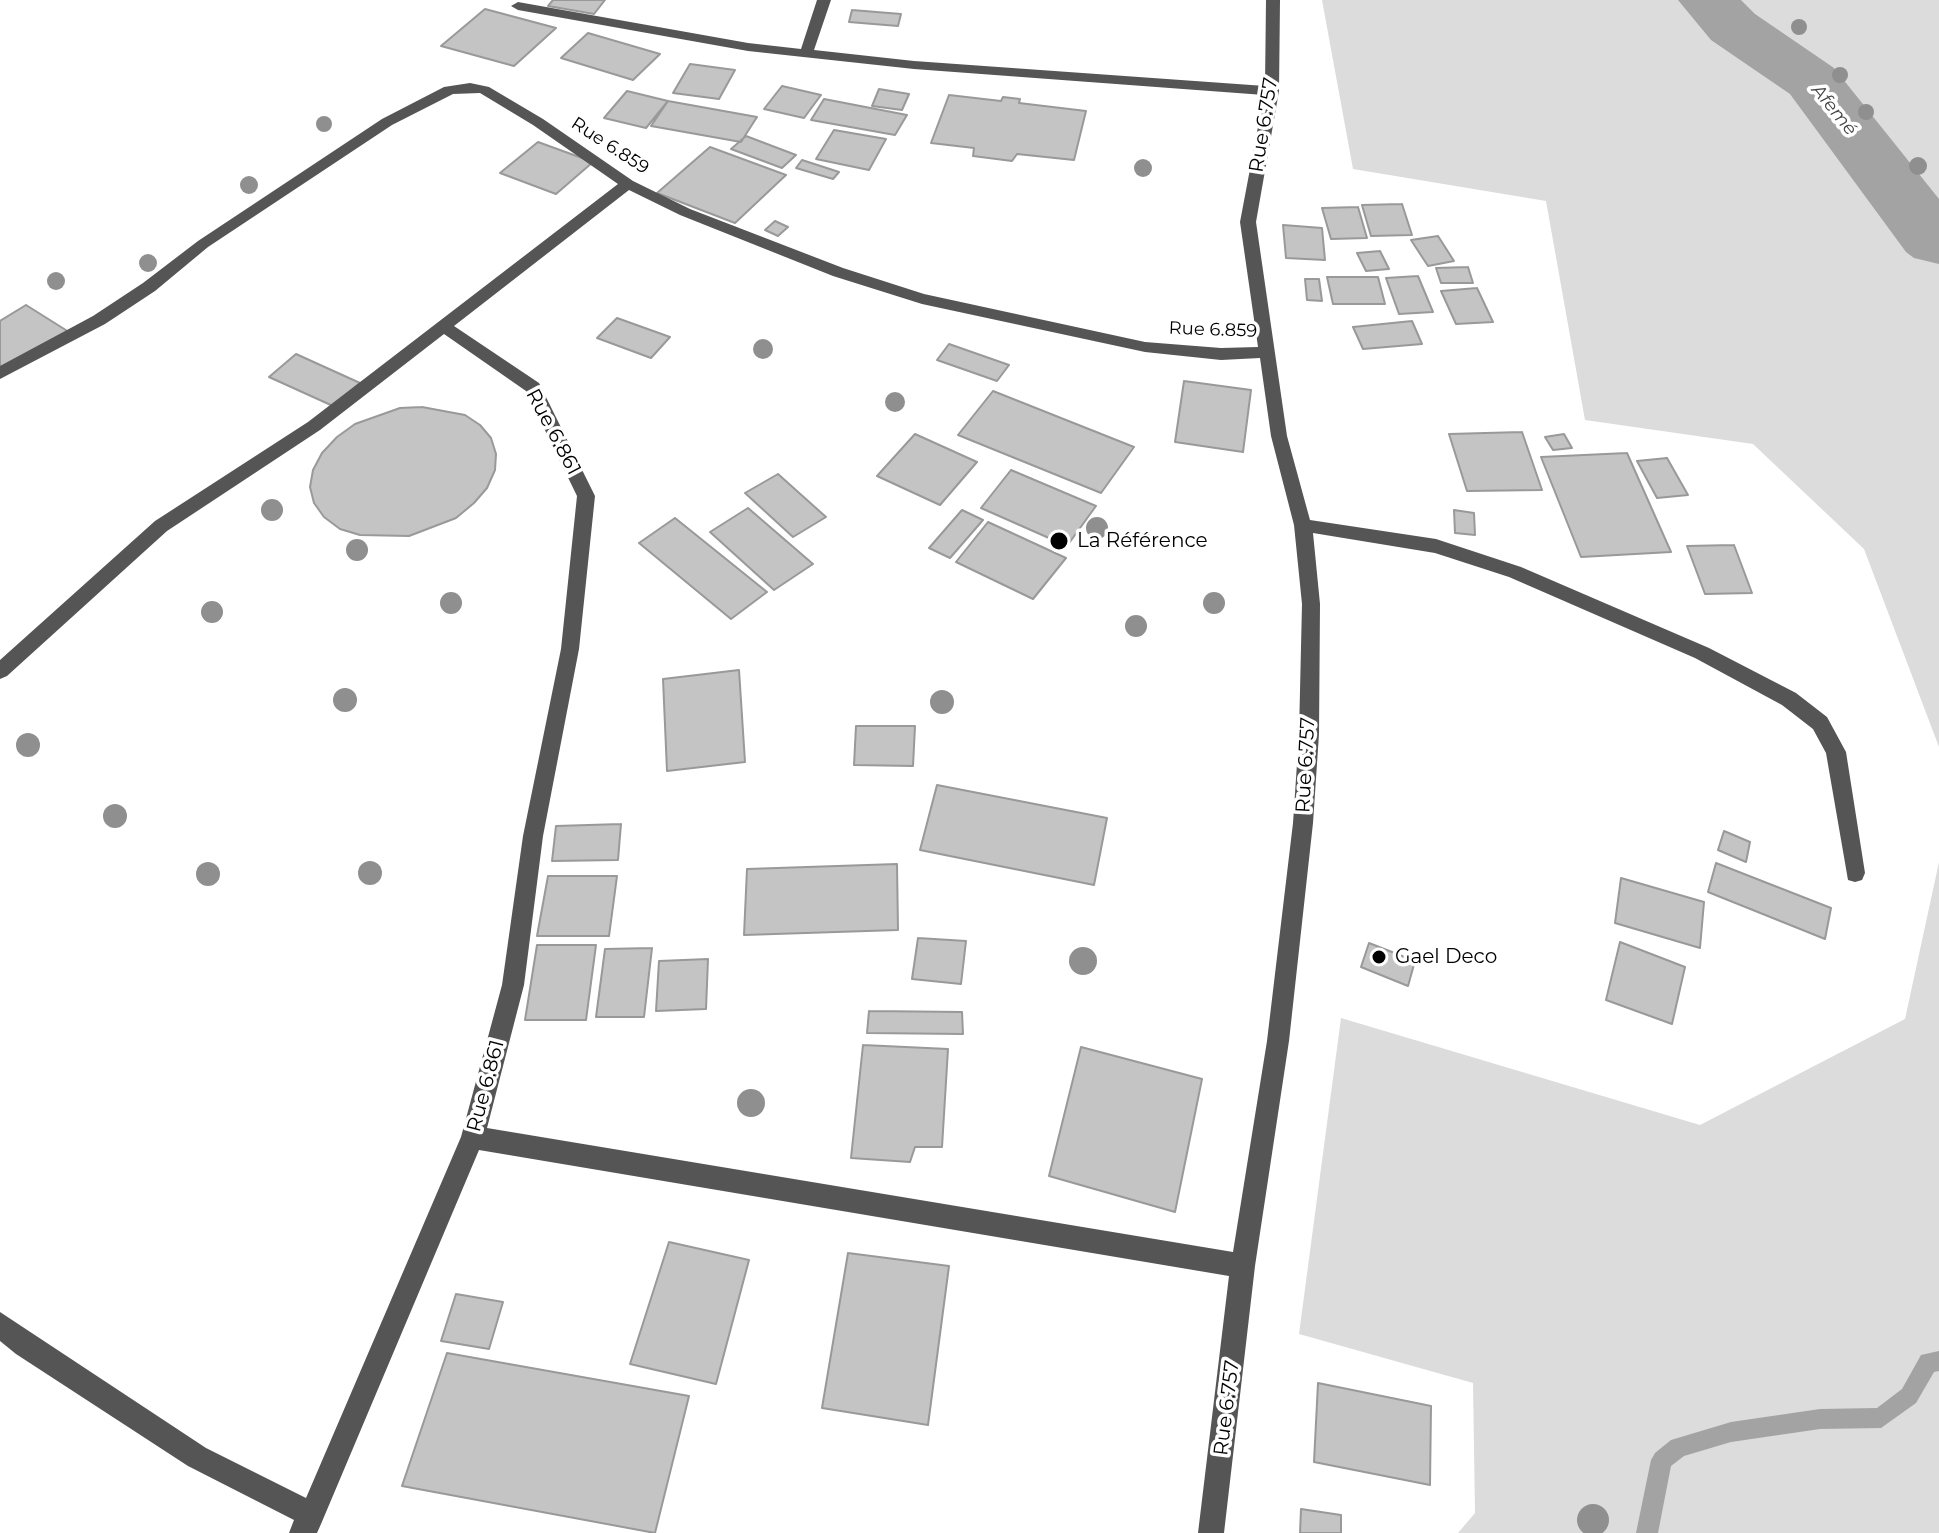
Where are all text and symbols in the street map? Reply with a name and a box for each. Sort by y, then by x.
street label: Rue 6.757 [1245,76,1283,174]
water label: Afemé [1807,80,1861,140]
street label: Rue 6.859 [567,113,653,179]
street label: Rue 6.859 [1168,318,1258,342]
street label: Rue 6.861 [520,385,586,479]
place label: La Référence [1077,529,1208,553]
marker: La Référence [1048,530,1070,552]
street label: Rue 6.757 [1292,717,1320,813]
place label: Gael Deco [1395,945,1497,969]
marker: Gael Deco [1370,948,1388,966]
street label: Rue 6.861 [462,1037,510,1135]
street label: Rue 6.757 [1209,1359,1245,1457]

